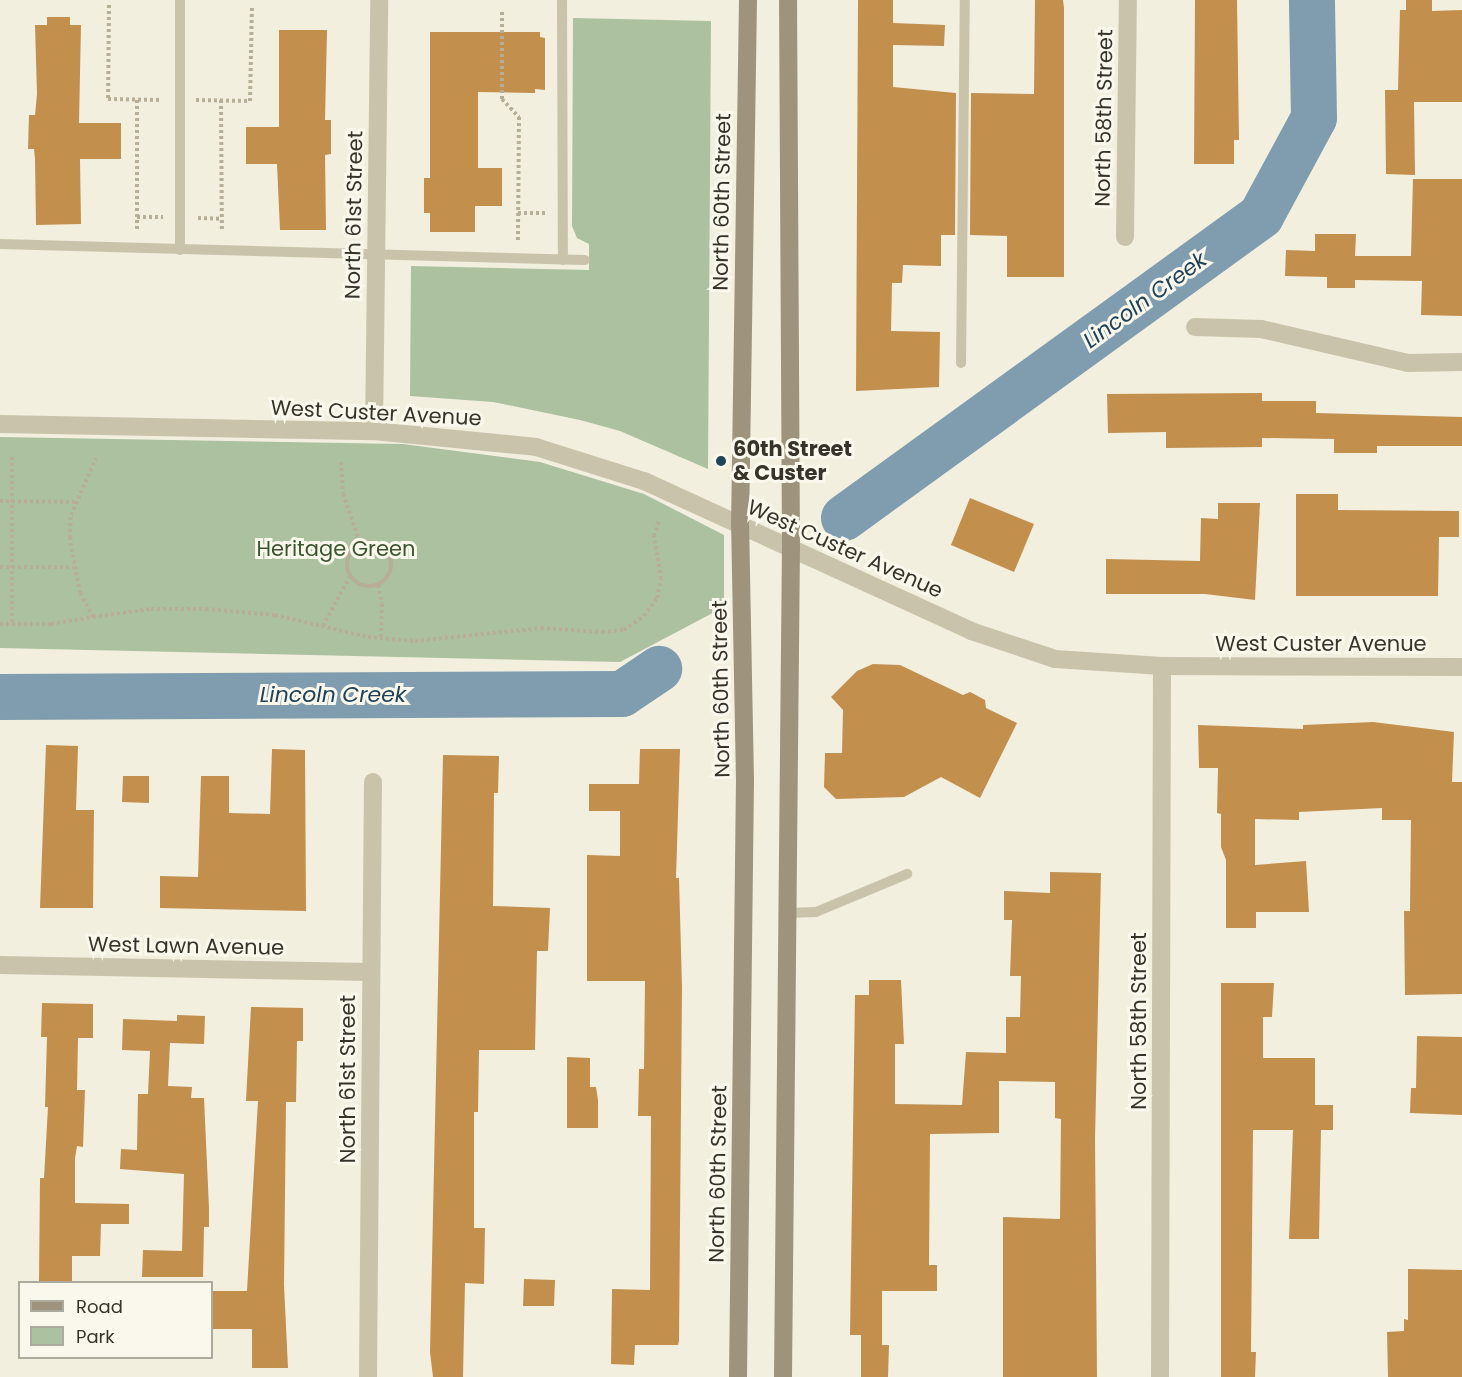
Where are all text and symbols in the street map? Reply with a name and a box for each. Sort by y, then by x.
street label: North 58th Street [1090,29,1118,207]
street label: North 60th Street [708,113,736,291]
street label: North 61st Street [340,131,368,299]
water label: Lincoln Creek [1078,246,1212,354]
street label: West Custer Avenue [270,395,482,431]
place label: 60th Street & Custer [733,436,852,486]
marker: 60th Street & Custer [714,454,728,468]
street label: West Custer Avenue [743,495,947,603]
park label: Heritage Green [257,536,415,562]
street label: North 60th Street [707,600,735,778]
street label: West Custer Avenue [1215,631,1427,657]
water label: Lincoln Creek [260,682,406,708]
street label: West Lawn Avenue [88,932,284,960]
street label: North 58th Street [1126,932,1152,1110]
street label: North 61st Street [335,995,361,1163]
street label: North 60th Street [704,1085,732,1263]
legend [18,1281,213,1359]
text: Road [76,1294,123,1319]
text: Park [76,1324,115,1349]

